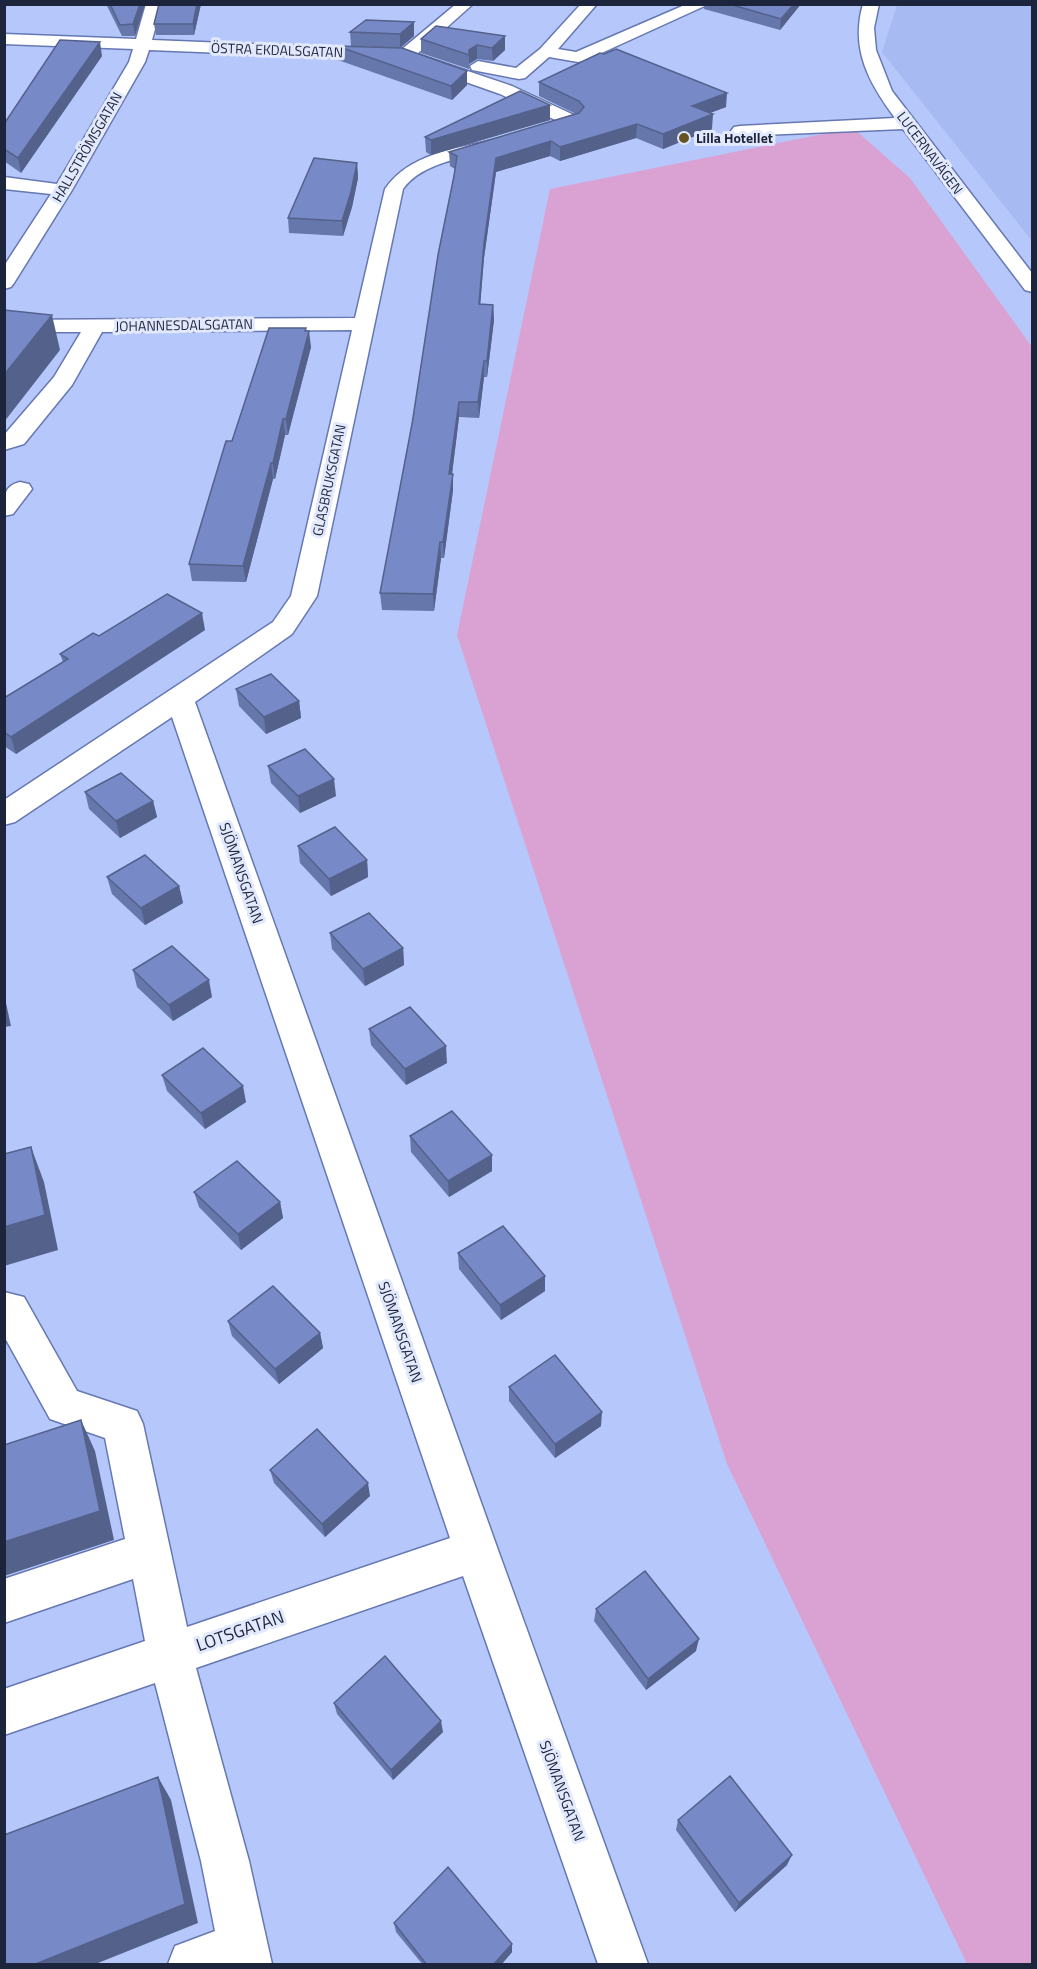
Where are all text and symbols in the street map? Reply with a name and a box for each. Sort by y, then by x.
street label: ÖSTRA EKDALSGATAN [211,37,343,62]
street label: HALLSTRÖMSGATAN [46,88,127,206]
street label: LUCERNAVÄGEN [892,107,968,198]
place label: Lilla Hotellet [696,127,773,148]
marker: Lilla Hotellet [677,131,691,145]
street label: JOHANNESDALSGATAN [115,313,253,336]
street label: GLASBRUKSGATAN [306,422,351,538]
street label: SJÖMANSGATAN [213,819,270,927]
street label: SJÖMANSGATAN [372,1278,429,1386]
street label: LOTSGATAN [192,1603,287,1658]
street label: SJÖMANSGATAN [534,1737,591,1844]

